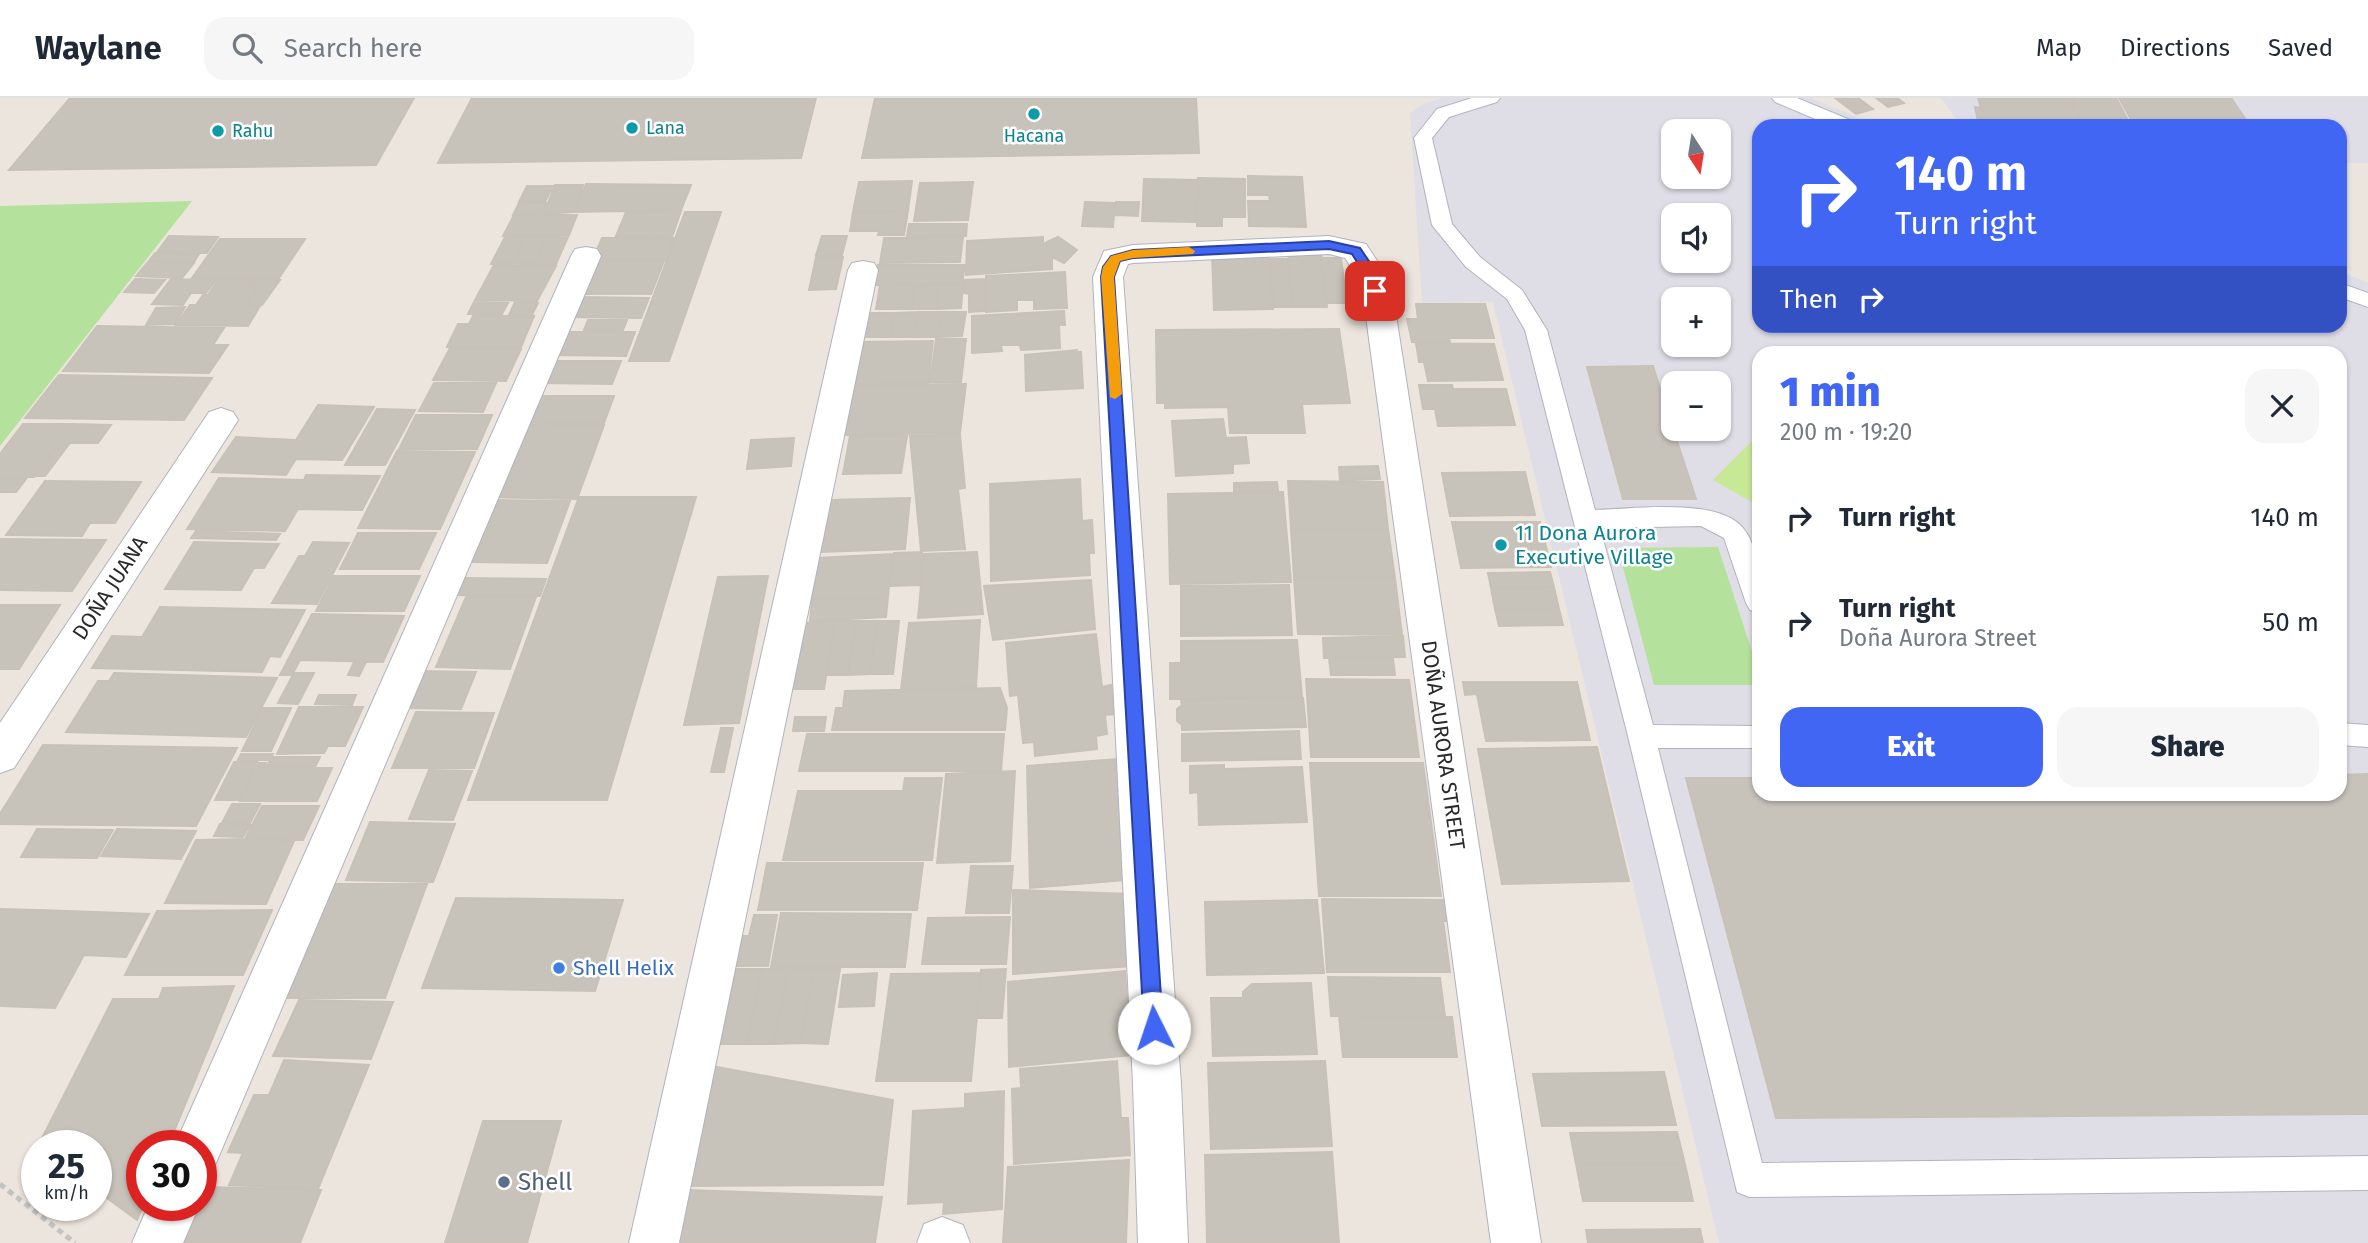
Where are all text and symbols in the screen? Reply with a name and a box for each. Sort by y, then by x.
search box [204,17,694,80]
text: Waylane [35,28,162,68]
icon: search [228,29,266,67]
text: Search here [284,33,423,64]
text: Map [2036,34,2082,62]
text: Directions [2120,34,2230,62]
text: Saved [2268,34,2333,62]
marker: Hacana [1026,106,1042,122]
place label: Lana [646,117,685,139]
north arrow [1661,119,1731,189]
map controls [1661,119,1731,441]
place label: Rahu [232,120,274,142]
marker: Lana [624,120,640,136]
marker: Rahu [210,123,226,139]
place label: Hacana [1004,125,1064,147]
text: 140 m [1895,144,2027,203]
icon: right [1780,147,1871,238]
button: sound [1661,203,1731,273]
text: Turn right [1895,204,2037,242]
pin [1345,261,1405,321]
icon: arrive [1356,272,1394,310]
icon: right [1852,280,1890,318]
text: Then [1780,284,1838,315]
button: + [1661,287,1731,357]
text: 1 min [1780,367,1881,417]
button: close [2245,369,2319,443]
button: − [1661,371,1731,441]
text: 200 m · 19:20 [1780,418,1912,446]
icon: right [1780,499,1818,537]
text: Turn right [1839,502,1956,533]
text: 140 m [2250,502,2319,533]
place label: 11 Dona Aurora Executive Village [1515,520,1674,570]
street label: DOÑA JUANA [67,531,153,645]
marker: 11 Dona Aurora Executive Village [1493,537,1509,553]
text: Turn right [1839,593,1956,624]
icon: right [1780,604,1818,642]
text: 50 m [2262,607,2319,638]
text: Doña Aurora Street [1839,624,2037,652]
street label: DOÑA AURORA STREET [1415,639,1471,851]
button: Exit [1780,707,2043,787]
button: Share [2057,707,2319,787]
place label: Shell Helix [573,955,675,981]
marker: Shell Helix [551,960,567,976]
position arrow [1117,991,1191,1065]
speed limit sign: 30 [126,1130,217,1221]
text: 25 [48,1145,85,1187]
place label: Shell [518,1168,572,1196]
marker: Shell [496,1174,512,1190]
text: km/h [44,1182,89,1204]

